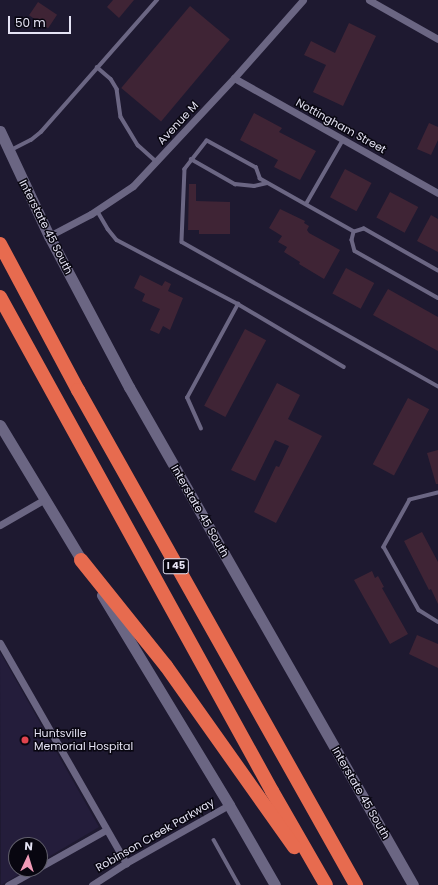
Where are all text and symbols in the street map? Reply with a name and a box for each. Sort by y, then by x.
scale bar [10,8,73,34]
text: 50 m [15,14,46,31]
street label: Nottingham Street [294,96,388,156]
street label: Avenue M [155,99,201,147]
street label: Interstate 45 South [17,178,75,276]
street label: Interstate 45 South [168,463,232,559]
road number: I 45 [162,558,190,574]
place label: Huntsville Memorial Hospital [34,727,133,753]
marker: Huntsville Memorial Hospital [19,734,31,746]
street label: Interstate 45 South [329,745,393,841]
street label: Robinson Creek Parkway [93,796,217,874]
north arrow [8,837,48,877]
text: N [24,838,33,854]

